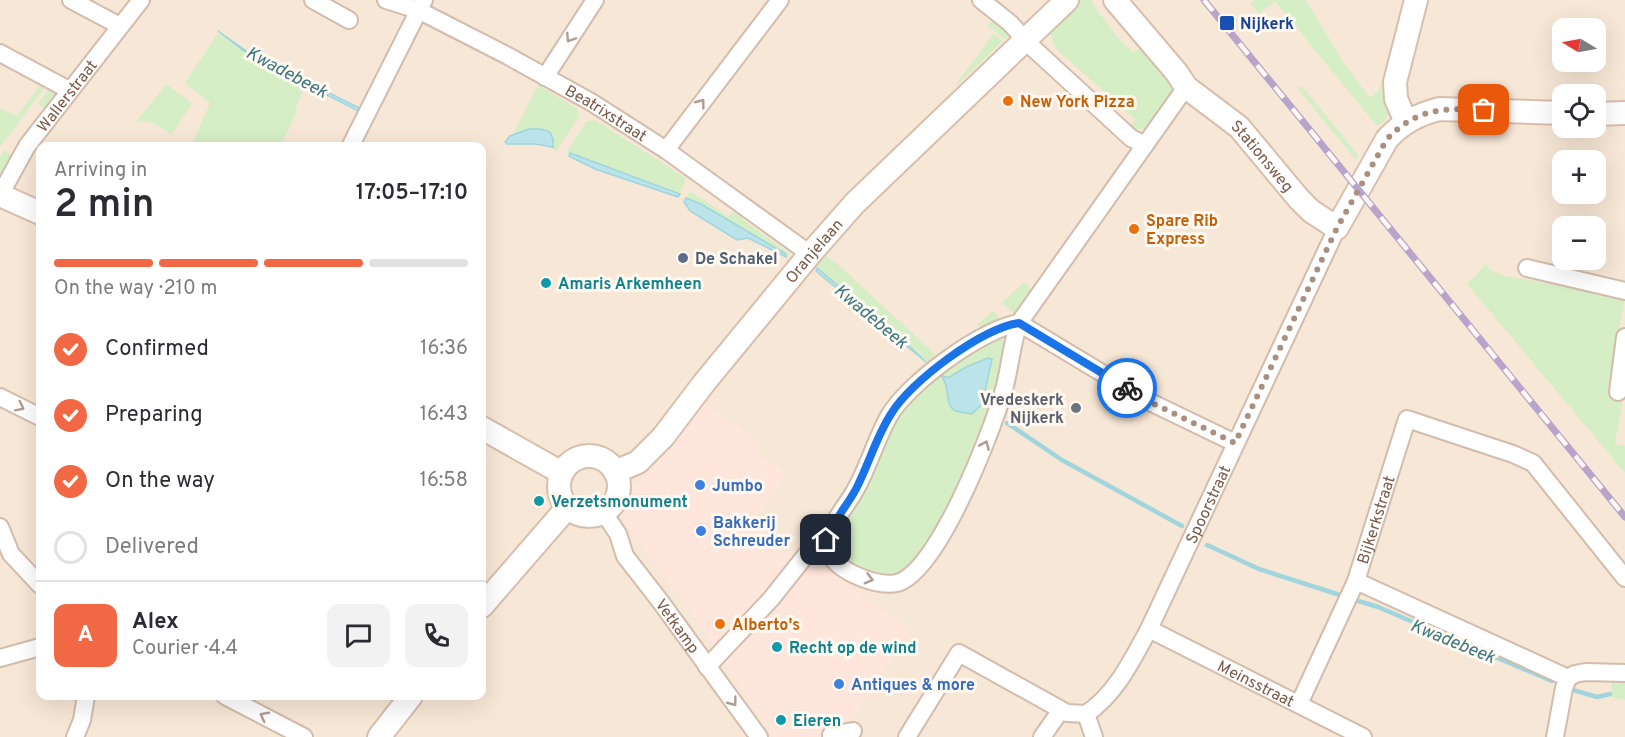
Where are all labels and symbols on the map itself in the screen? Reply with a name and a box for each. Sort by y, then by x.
marker: Nijkerk [1218,14,1236,32]
place label: Nijkerk [1240,15,1294,35]
north arrow [1552,18,1606,72]
one-way arrow [566,31,577,42]
water label: Kwadebeek [241,42,332,105]
street label: Wallerstraat [34,57,102,137]
street label: Beatrixstraat [561,82,650,147]
pin [1458,84,1509,135]
place label: New York Pizza [1020,93,1135,113]
marker: New York Pizza [1001,94,1015,108]
one-way arrow [694,98,705,109]
street label: Stationsweg [1226,117,1297,197]
place label: Spare Rib Express [1146,212,1218,250]
street label: Oranjelaan [782,216,848,288]
marker: Spare Rib Express [1127,222,1141,236]
place label: De Schakel [695,250,778,270]
marker: De Schakel [676,251,690,265]
place label: Amaris Arkemheen [558,275,702,295]
marker: Amaris Arkemheen [539,276,553,290]
water label: Kwadebeek [828,280,912,355]
courier [1097,358,1157,418]
place label: Vredeskerk Nijkerk [980,391,1064,429]
one-way arrow [14,400,25,411]
marker: Vredeskerk Nijkerk [1069,401,1083,415]
one-way arrow [978,441,990,452]
street label: Spoorstraat [1182,463,1236,548]
street label: Bijkerkstraat [1354,473,1401,567]
place label: Jumbo [712,477,763,497]
marker: Jumbo [693,478,707,492]
place label: Verzetsmonument [551,493,688,513]
marker: Verzetsmonument [532,494,546,508]
place label: Bakkerij Schreuder [713,514,790,552]
pin [800,514,851,565]
marker: Bakkerij Schreuder [694,524,708,538]
one-way arrow [863,572,874,584]
street label: Vetkamp [650,596,703,658]
water label: Kwadebeek [1407,615,1499,670]
place label: Alberto's [732,616,800,636]
marker: Alberto's [713,617,727,631]
place label: Recht op de wind [789,639,917,659]
marker: Recht op de wind [770,640,784,654]
street label: Meinsstraat [1213,657,1297,713]
place label: Antiques & more [851,676,975,696]
marker: Antiques & more [832,677,846,691]
one-way arrow [726,695,737,706]
one-way arrow [260,712,271,724]
place label: Eieren [793,712,841,732]
marker: Eieren [774,713,788,727]

